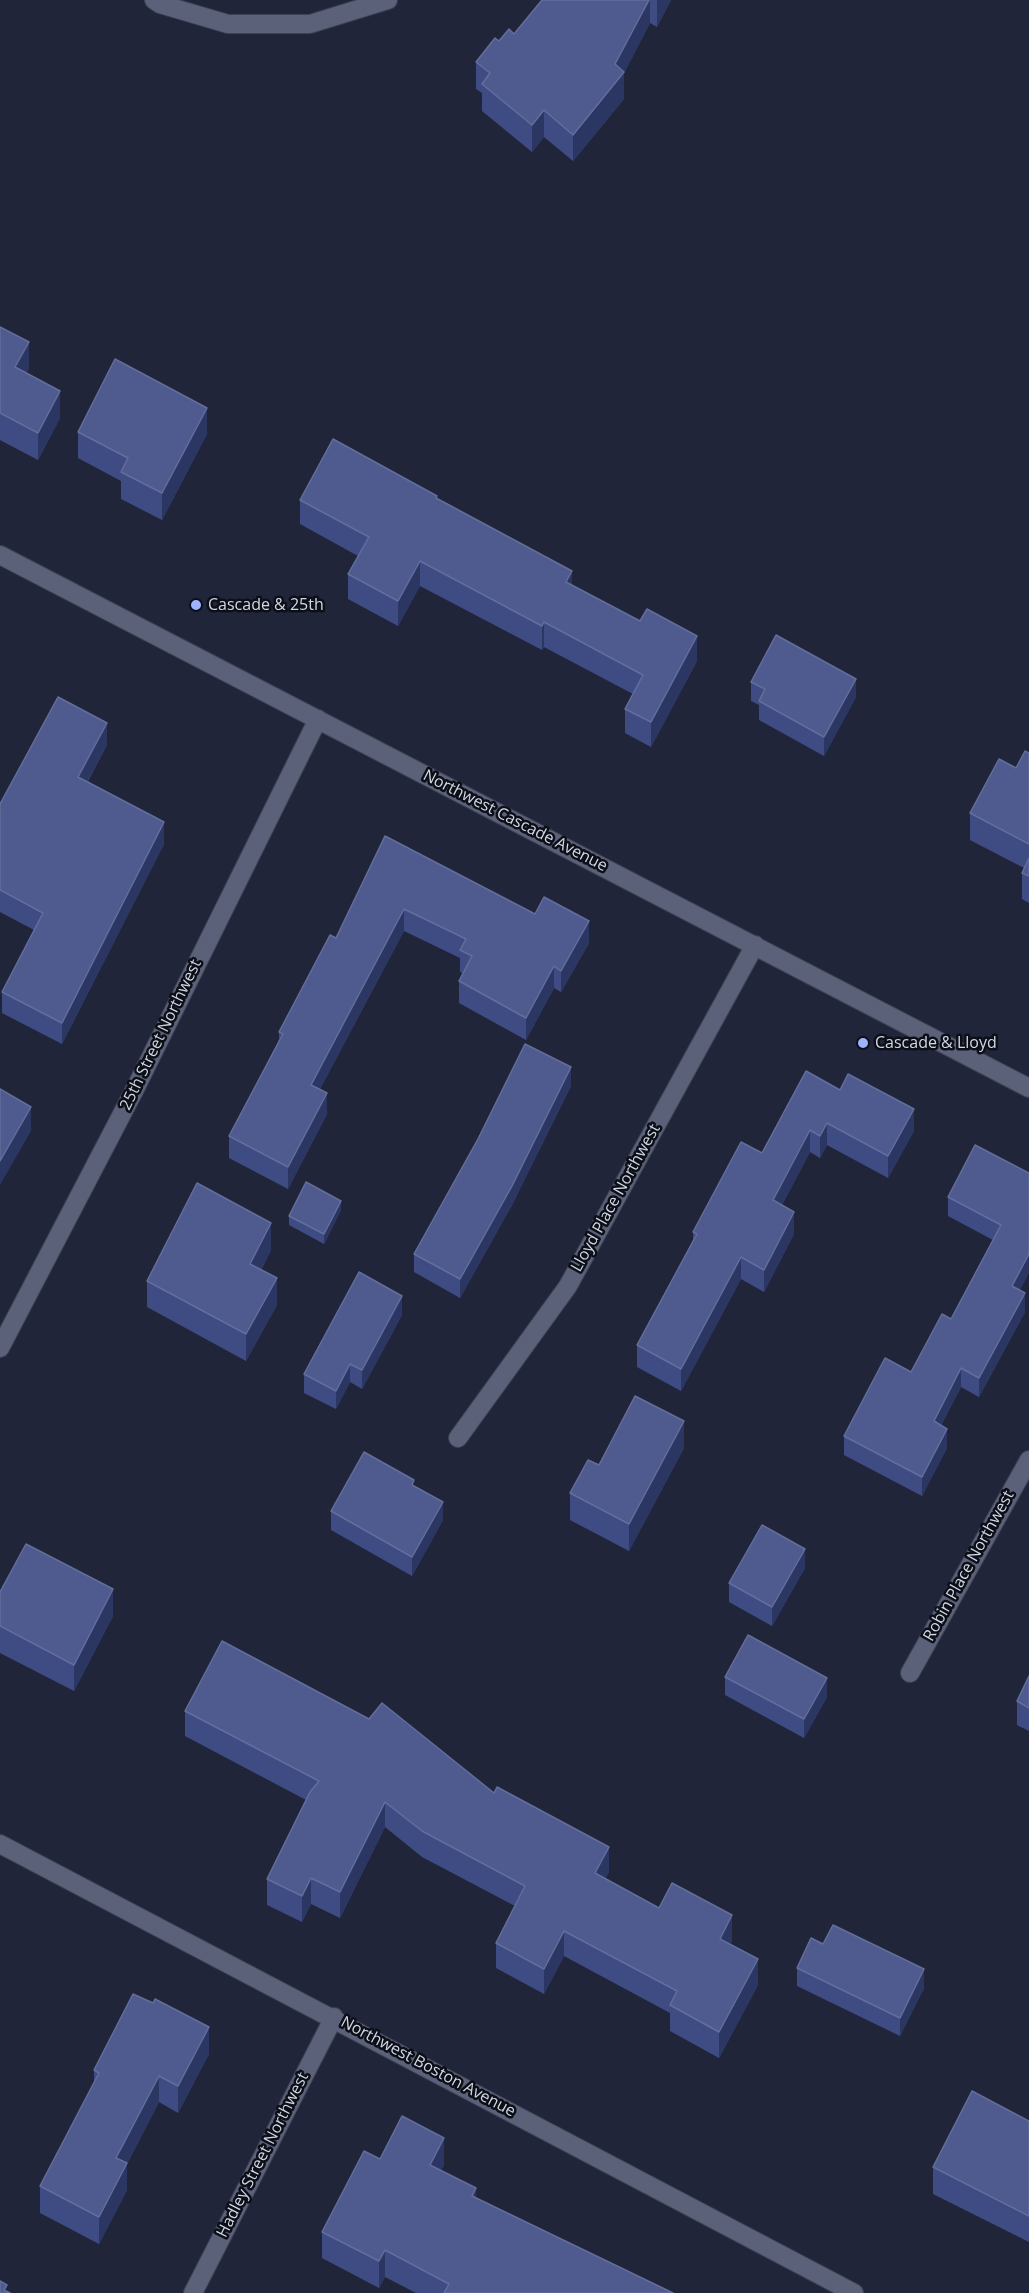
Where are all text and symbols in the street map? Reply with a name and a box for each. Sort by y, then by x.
place label: Cascade & 25th [208,595,324,615]
marker: Cascade & 25th [189,598,203,612]
street label: Northwest Cascade Avenue [420,766,610,876]
street label: 25th Street Northwest [116,957,206,1113]
place label: Cascade & Lloyd [875,1033,997,1053]
marker: Cascade & Lloyd [856,1036,870,1050]
street label: Lloyd Place Northwest [567,1121,665,1275]
street label: Robin Place Northwest [920,1487,1018,1645]
street label: Northwest Boston Avenue [337,2013,519,2121]
street label: Hadley Street Northwest [213,2069,313,2241]

